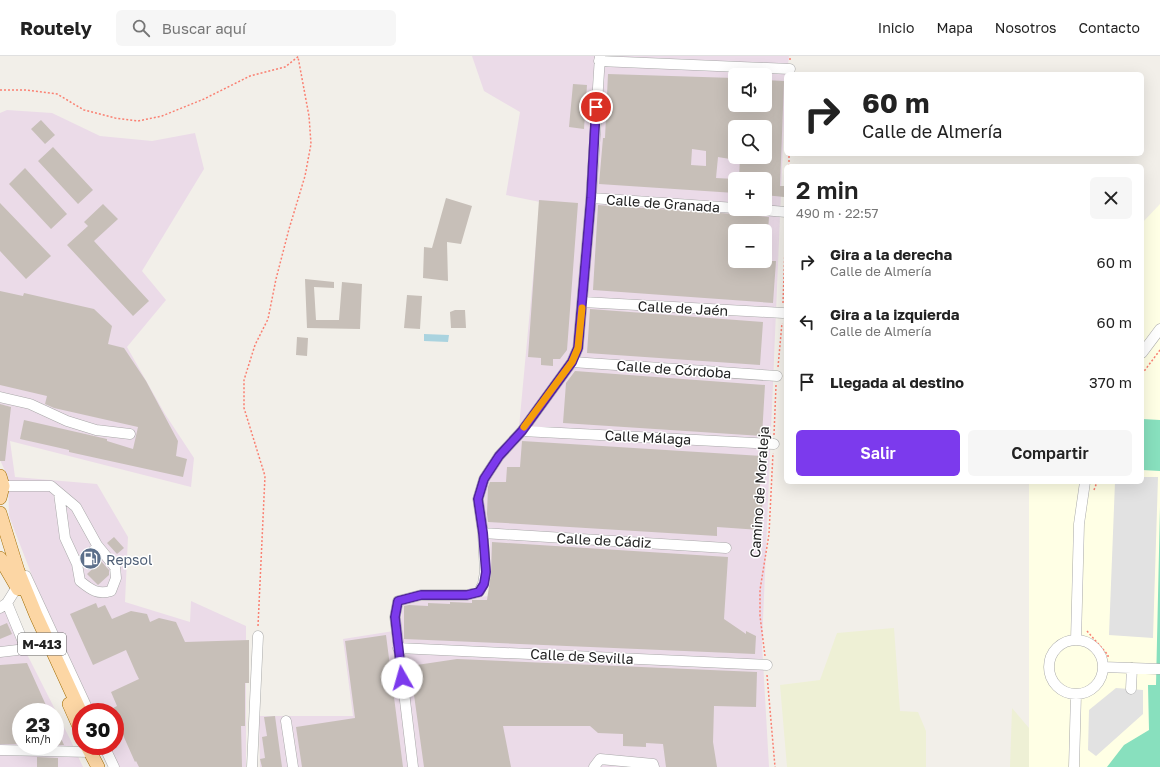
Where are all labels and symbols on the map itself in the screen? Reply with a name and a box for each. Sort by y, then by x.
pin [579,90,613,124]
street label: Calle de Granada [605,191,721,215]
street label: Calle de Jaén [637,297,729,319]
street label: Calle de Córdoba [616,357,732,381]
street label: Calle Málaga [604,426,692,448]
street label: Camino de Moraleja [746,426,772,558]
street label: Calle de Cádiz [556,529,652,551]
fuel station icon: Repsol [78,546,104,572]
place label: Repsol [106,551,152,568]
road number: M-413 [18,633,66,655]
street label: Calle de Sevilla [530,645,634,667]
position arrow [381,657,423,699]
speed limit sign: 30 [72,703,124,755]

